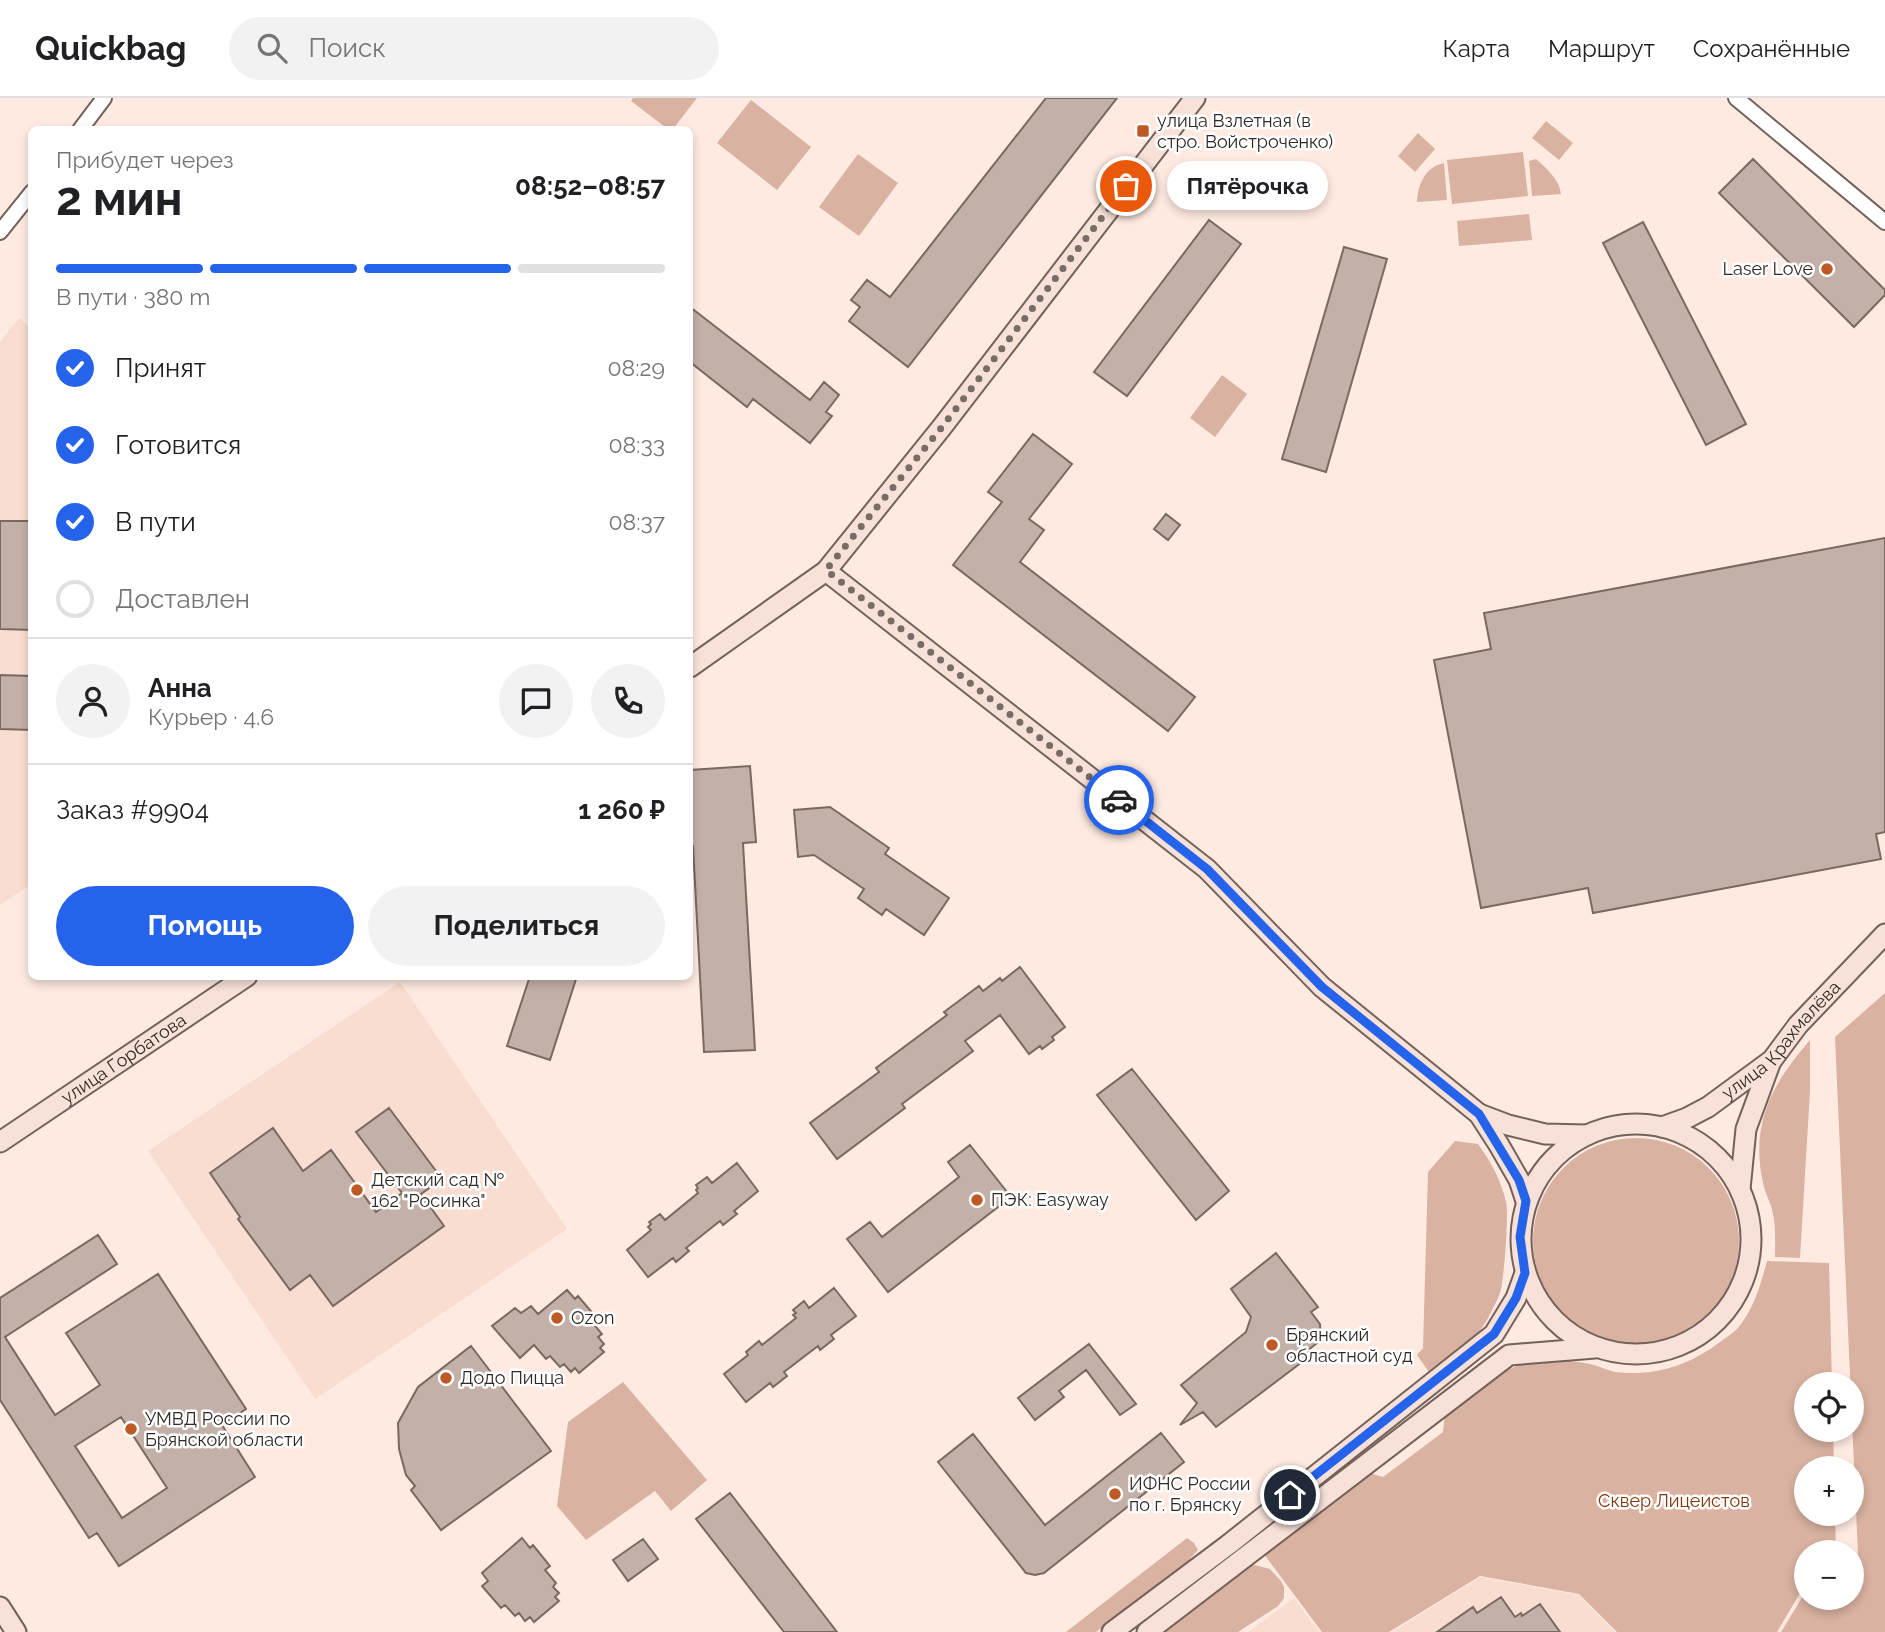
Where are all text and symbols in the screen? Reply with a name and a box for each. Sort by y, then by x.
search box [229,17,719,80]
text: Quickbag [35,29,187,68]
icon: search [253,29,291,67]
text: Поиск [309,33,386,63]
text: Карта [1442,34,1510,63]
text: Маршрут [1548,34,1655,63]
text: Сохранённые [1693,34,1850,63]
place label: улица Взлетная (в стро. Войстроченко) [1157,110,1333,152]
marker: улица Взлетная (в стро. Войстроченко) [1135,123,1151,139]
text: Прибудет через [56,146,234,173]
pin [1096,156,1156,216]
callout: Пятёрочка [1168,162,1329,210]
icon: bag [1107,167,1145,205]
text: 08:52–08:57 [515,171,665,201]
text: 2 мин [56,172,183,226]
text: Пятёрочка [1186,172,1309,199]
place label: Laser Love [1722,258,1813,279]
marker: Laser Love [1819,261,1835,277]
text: В пути · 380 m [56,283,210,310]
icon: check [56,349,94,387]
text: Принят [115,353,206,383]
text: 08:29 [607,354,665,381]
icon: check [56,426,94,464]
text: Готовится [115,430,241,460]
text: 08:33 [608,431,665,458]
icon: check [56,503,94,541]
text: В пути [115,507,196,537]
text: 08:37 [608,508,665,535]
text: Доставлен [115,584,250,614]
button: person [56,664,130,738]
button: chat [499,664,573,738]
button: phone [591,664,665,738]
text: Анна [148,673,212,703]
text: Курьер · 4.6 [148,703,274,730]
courier [1084,765,1154,835]
icon: car [1100,781,1138,819]
text: Заказ #9904 [56,795,209,825]
text: 1 260 ₽ [578,795,665,825]
button: Помощь [56,886,354,966]
button: Поделиться [368,886,665,966]
street label: улица Крахмалёва [1718,977,1844,1103]
street label: улица Горбатова [57,1009,190,1108]
place label: Детский сад № 162 "Росинка" [371,1169,505,1211]
marker: Детский сад № 162 "Росинка" [349,1182,365,1198]
place label: ПЭК: Easyway [991,1189,1109,1210]
marker: ПЭК: Easyway [969,1192,985,1208]
place label: Ozon [571,1307,614,1328]
marker: Ozon [549,1310,565,1326]
place label: Брянский областной суд [1286,1324,1413,1366]
marker: Брянский областной суд [1264,1337,1280,1353]
place label: Додо Пицца [460,1367,564,1388]
marker: Додо Пицца [438,1370,454,1386]
map controls [1794,1372,1864,1610]
button: locate [1794,1372,1864,1442]
place label: УМВД России по Брянской области [145,1408,303,1450]
marker: УМВД России по Брянской области [123,1421,139,1437]
button: + [1794,1456,1864,1526]
pin [1260,1465,1320,1525]
place label: ИФНС России по г. Брянску [1129,1473,1250,1515]
icon: home [1271,1476,1309,1514]
marker: ИФНС России по г. Брянску [1107,1486,1123,1502]
park label: Сквер Лицеистов [1598,1490,1750,1511]
button: − [1794,1540,1864,1610]

